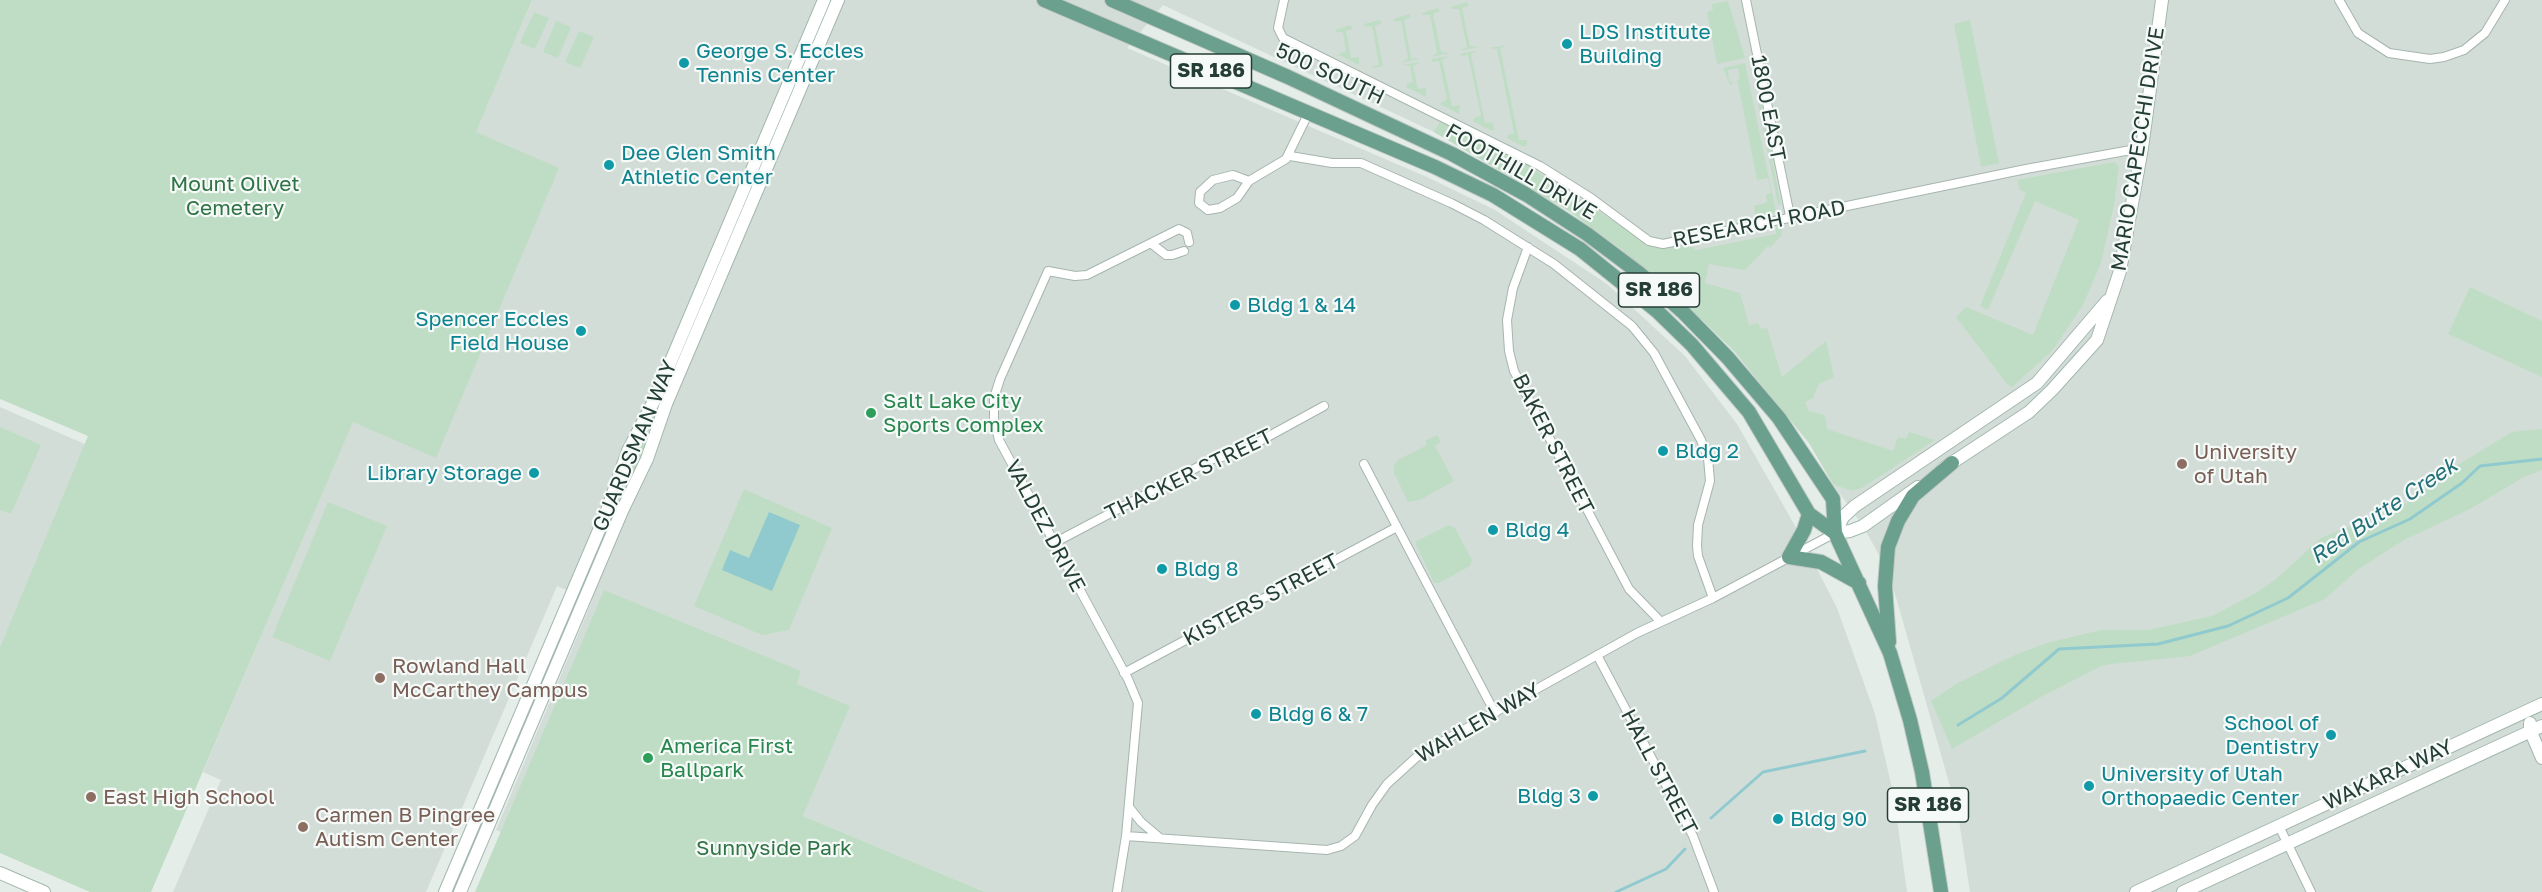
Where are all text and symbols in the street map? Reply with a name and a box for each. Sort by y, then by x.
place label: LDS Institute Building [1579,19,1711,69]
street label: MARIO CAPECCHI DRIVE [2106,25,2170,273]
marker: LDS Institute Building [1560,37,1574,51]
place label: George S. Eccles Tennis Center [696,38,864,88]
street label: 500 SOUTH [1272,38,1388,110]
street label: 1800 EAST [1745,53,1791,163]
road number: SR 186 [1170,54,1252,88]
marker: George S. Eccles Tennis Center [677,56,691,70]
street label: FOOTHILL DRIVE [1441,119,1601,225]
place label: Dee Glen Smith Athletic Center [621,140,776,190]
marker: Dee Glen Smith Athletic Center [602,158,616,172]
park label: Mount Olivet Cemetery [170,171,300,221]
street label: RESEARCH ROAD [1671,195,1847,253]
road number: SR 186 [1618,273,1700,307]
place label: Bldg 1 & 14 [1247,292,1356,318]
marker: Bldg 1 & 14 [1228,298,1242,312]
place label: Spencer Eccles Field House [415,306,569,356]
marker: Spencer Eccles Field House [574,324,588,338]
street label: GUARDSMAN WAY [588,357,682,535]
street label: BAKER STREET [1507,370,1599,518]
place label: Salt Lake City Sports Complex [883,388,1044,438]
marker: Salt Lake City Sports Complex [864,406,878,420]
street label: THACKER STREET [1101,424,1277,526]
place label: Bldg 2 [1675,438,1739,464]
place label: University of Utah [2194,439,2297,489]
marker: Bldg 2 [1656,444,1670,458]
water label: Red Butte Creek [2306,452,2462,570]
street label: VALDEZ DRIVE [1000,456,1090,596]
marker: University of Utah [2175,457,2189,471]
place label: Library Storage [367,460,522,486]
marker: Library Storage [527,466,541,480]
place label: Bldg 4 [1505,517,1569,543]
marker: Bldg 4 [1486,523,1500,537]
street label: KISTERS STREET [1179,548,1343,652]
place label: Bldg 8 [1174,556,1238,582]
marker: Bldg 8 [1155,562,1169,576]
place label: Rowland Hall McCarthey Campus [392,653,588,703]
marker: Rowland Hall McCarthey Campus [373,671,387,685]
street label: WAHLEN WAY [1411,677,1545,769]
place label: Bldg 6 & 7 [1268,701,1368,727]
street label: HALL STREET [1615,705,1703,839]
marker: Bldg 6 & 7 [1249,707,1263,721]
place label: School of Dentistry [2224,710,2319,760]
marker: School of Dentistry [2324,728,2338,742]
place label: America First Ballpark [660,733,793,783]
street label: WAKARA WAY [2319,734,2457,816]
marker: America First Ballpark [641,751,655,765]
place label: University of Utah Orthopaedic Center [2101,761,2299,811]
marker: University of Utah Orthopaedic Center [2082,779,2096,793]
place label: Bldg 3 [1517,783,1581,809]
place label: East High School [103,784,275,810]
road number: SR 186 [1888,788,1968,822]
marker: Bldg 3 [1586,789,1600,803]
marker: East High School [84,790,98,804]
place label: Carmen B Pingree Autism Center [315,802,495,852]
place label: Bldg 90 [1790,806,1867,832]
marker: Bldg 90 [1771,812,1785,826]
marker: Carmen B Pingree Autism Center [296,820,310,834]
park label: Sunnyside Park [696,835,852,861]

